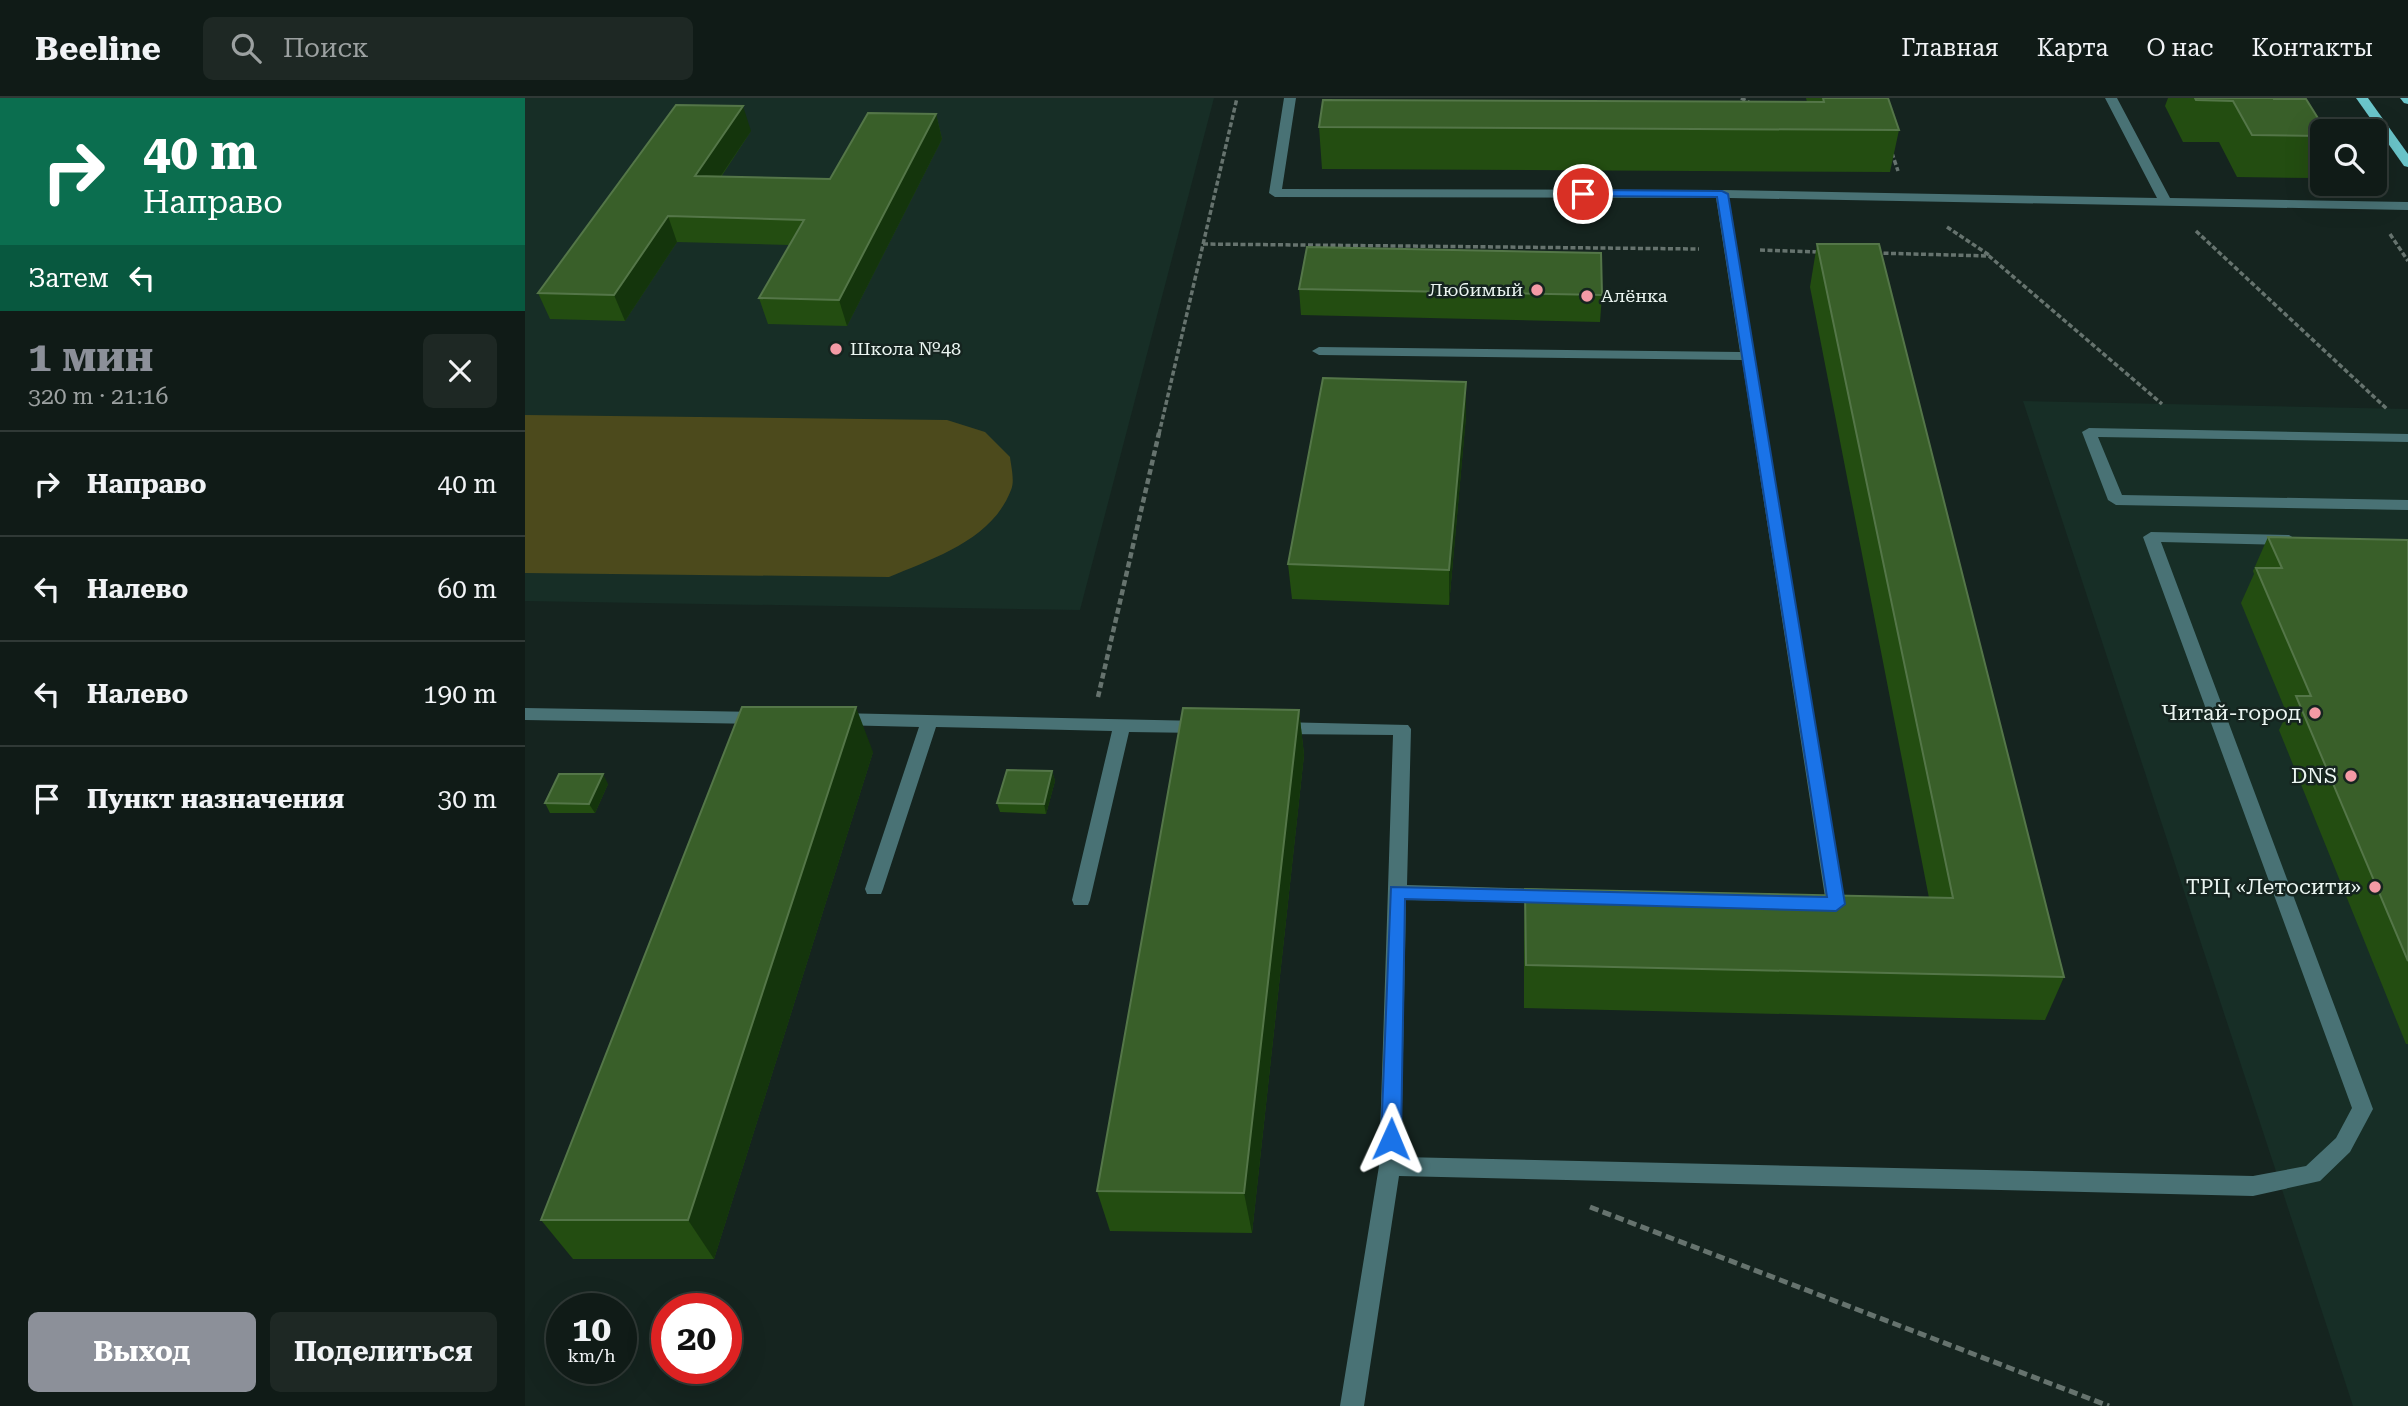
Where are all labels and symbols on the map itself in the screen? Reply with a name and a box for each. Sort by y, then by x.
pin [1553,164,1613,224]
place label: Любимый [1429,279,1523,300]
marker: Любимый [1529,282,1545,298]
place label: Алёнка [1601,285,1668,306]
marker: Алёнка [1579,288,1595,304]
place label: Школа №48 [850,338,961,359]
marker: Школа №48 [828,341,844,357]
place label: Читай-город [2161,701,2301,725]
marker: Читай-город [2307,705,2323,721]
place label: DNS [2291,764,2337,788]
marker: DNS [2343,768,2359,784]
place label: ТРЦ «Летосити» [2186,875,2361,899]
marker: ТРЦ «Летосити» [2367,879,2383,895]
position arrow [1354,1102,1428,1176]
speed limit sign: 20 [651,1293,742,1384]

